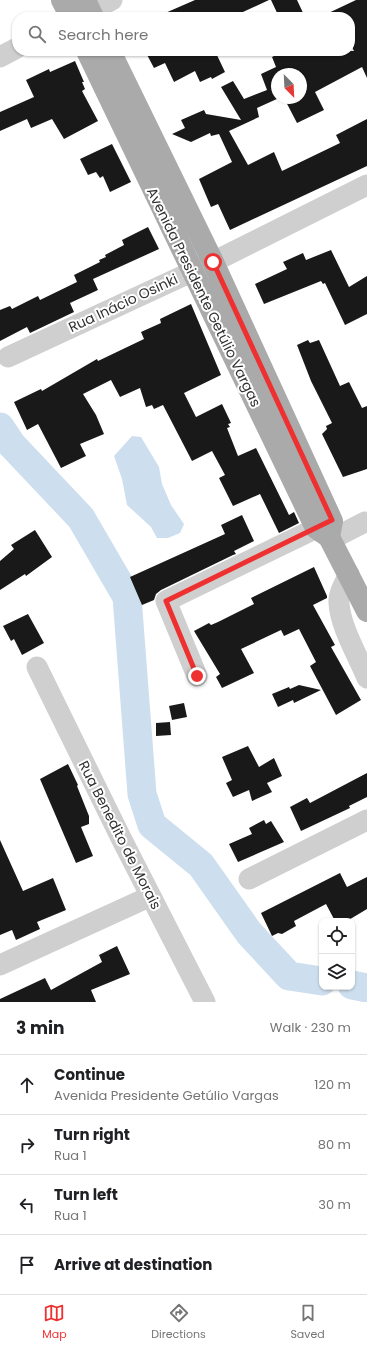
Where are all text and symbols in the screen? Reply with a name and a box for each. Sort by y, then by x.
search box [12,12,355,56]
icon: search [26,23,48,45]
text: Search here [58,24,148,45]
north arrow [271,68,307,104]
street label: Avenida Presidente Getúlio Vargas [142,184,266,410]
route start [204,253,222,271]
street label: Rua Inácio Osinki [65,269,181,337]
route end [188,667,206,685]
street label: Rua Benedito de Morais [74,757,166,913]
map controls [319,918,355,990]
button: locate [319,918,355,954]
button: layers [319,954,355,990]
text: 3 min [16,1016,64,1040]
text: Walk · 230 m [270,1018,351,1037]
text: Continue [54,1064,125,1085]
icon: ahead [16,1074,38,1096]
text: 120 m [314,1075,351,1094]
text: Avenida Presidente Getúlio Vargas [54,1086,279,1105]
text: Turn right [54,1124,130,1145]
icon: right [16,1134,38,1156]
text: 80 m [318,1135,351,1154]
text: Rua 1 [54,1146,87,1165]
text: Turn left [54,1184,118,1205]
icon: left [16,1194,38,1216]
text: 30 m [318,1195,351,1214]
text: Rua 1 [54,1206,87,1225]
icon: arrive [16,1254,38,1276]
text: Arrive at destination [54,1254,212,1275]
tab: Map [42,1302,67,1343]
tab: Directions [151,1302,206,1343]
tab: Saved [290,1302,325,1343]

